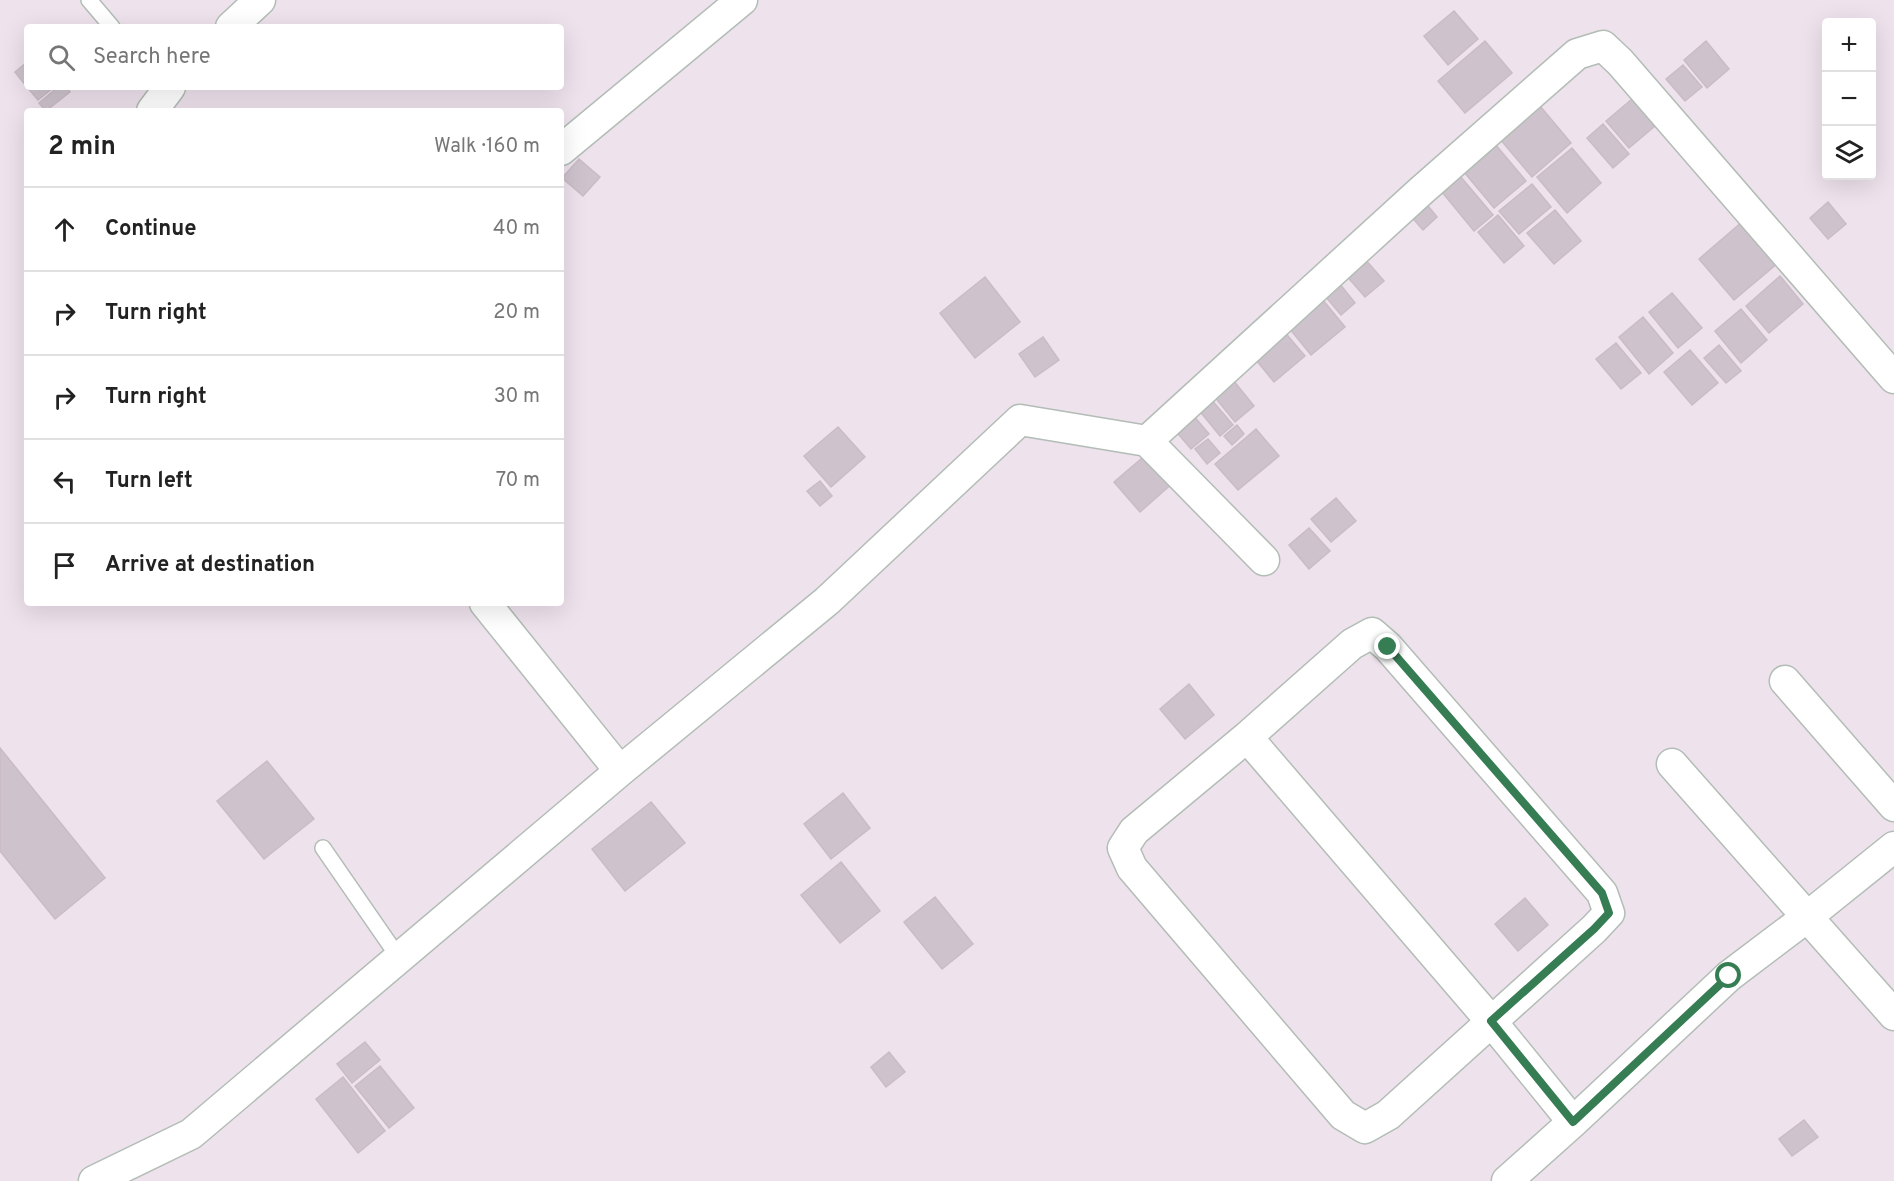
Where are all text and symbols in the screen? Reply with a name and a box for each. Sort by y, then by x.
map controls [1822,18,1876,180]
button: + [1822,18,1876,72]
search box [24,24,564,90]
icon: search [45,41,78,74]
text: Search here [93,44,211,71]
button: − [1822,72,1876,126]
button: layers [1822,126,1876,180]
text: 2 min [48,131,116,164]
text: Walk · 160 m [434,134,540,160]
icon: ahead [48,213,81,246]
text: Continue [105,216,196,243]
text: 40 m [493,216,540,242]
icon: right [48,297,81,330]
text: Turn right [105,300,207,327]
text: 20 m [493,300,540,326]
icon: right [48,381,81,414]
text: Turn right [105,384,207,411]
text: 30 m [494,384,540,410]
icon: left [48,465,81,498]
text: Turn left [105,468,193,495]
text: 70 m [496,468,540,494]
icon: arrive [48,549,81,582]
text: Arrive at destination [105,552,315,579]
route end [1374,633,1400,659]
route start [1715,962,1741,988]

